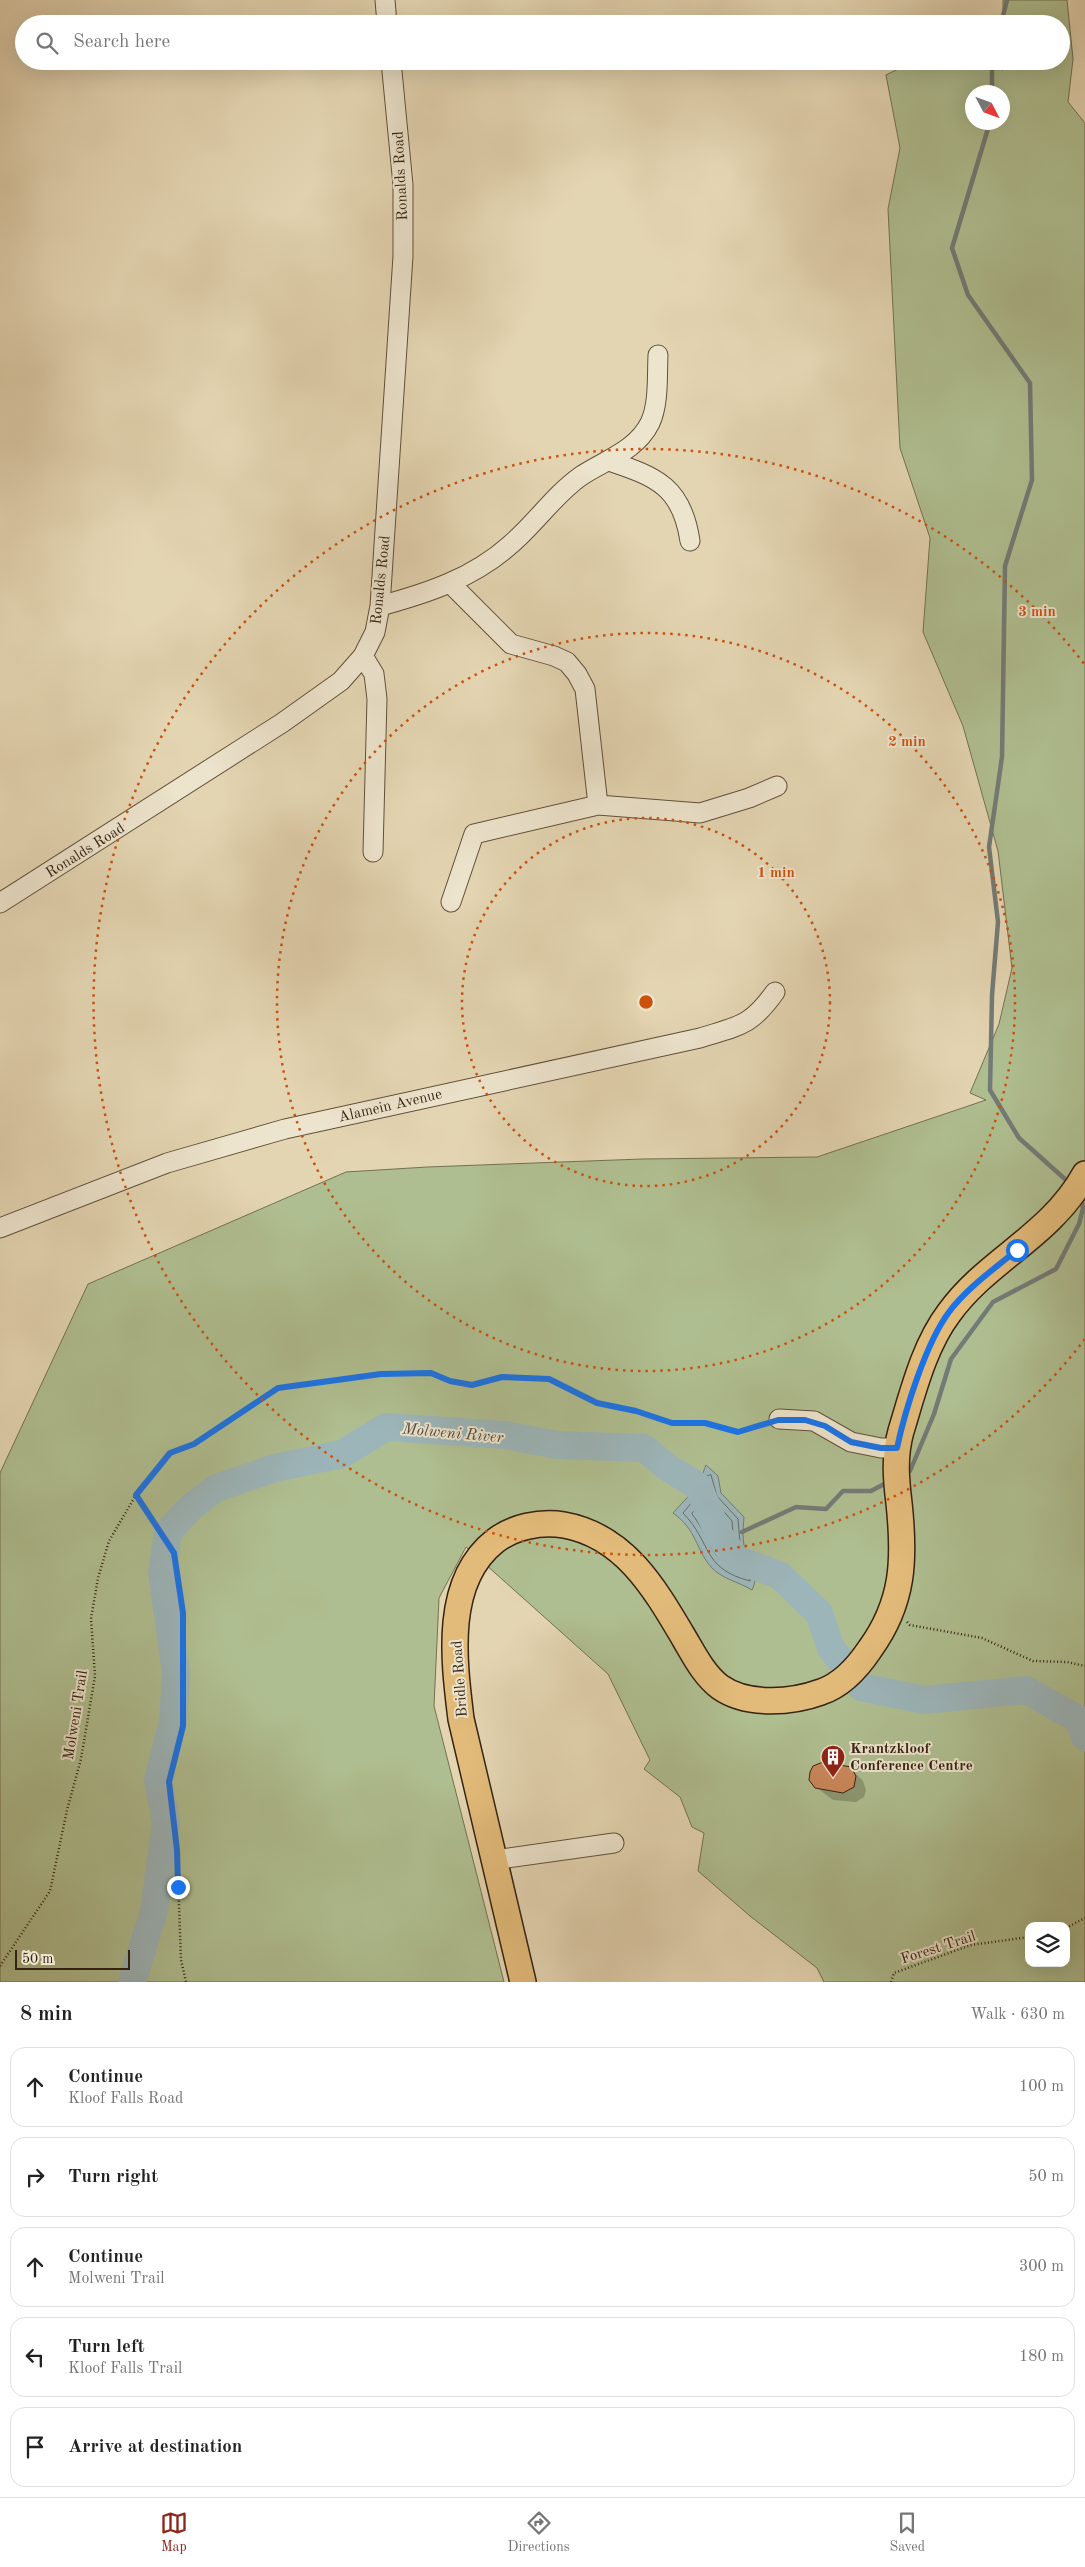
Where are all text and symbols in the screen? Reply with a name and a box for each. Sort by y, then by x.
search box [15,15,1070,70]
icon: search [33,29,61,57]
text: Search here [73,33,170,52]
north arrow [965,85,1010,130]
street label: Ronalds Road [392,131,411,221]
street label: Ronalds Road [369,535,394,626]
text: 3 min [1018,605,1056,620]
text: 2 min [888,735,926,750]
street label: Ronalds Road [44,821,128,881]
text: 1 min [757,866,795,881]
centre of rings [637,993,655,1011]
street label: Alamein Avenue [337,1087,444,1126]
route start [1006,1239,1029,1262]
water label: Molweni River [401,1422,505,1446]
street label: Bridle Road [450,1640,471,1718]
street label: Molweni Trail [62,1669,91,1761]
place label: Krantzkloof Conference Centre [850,1742,973,1774]
building icon: Krantzkloof Conference Centre [820,1744,846,1778]
route end [167,1876,190,1899]
map controls [1025,1922,1070,1967]
button: layers [1025,1922,1070,1967]
street label: Forest Trail [899,1929,978,1968]
scale bar [15,1947,130,1970]
text: 50 m [22,1952,53,1966]
text: 8 min [20,2004,73,2025]
text: Walk · 630 m [970,2007,1065,2023]
text: Continue [68,2068,143,2087]
icon: ahead [21,2073,49,2101]
text: 100 m [1019,2079,1064,2095]
text: Kloof Falls Road [68,2091,183,2107]
icon: right [21,2163,49,2191]
text: Turn right [68,2168,158,2187]
text: 50 m [1028,2169,1064,2185]
text: Continue [68,2248,143,2267]
icon: ahead [21,2253,49,2281]
text: 300 m [1019,2259,1064,2275]
text: Molweni Trail [68,2271,165,2287]
text: Turn left [68,2338,145,2357]
icon: left [21,2343,49,2371]
text: 180 m [1019,2349,1064,2365]
text: Kloof Falls Trail [68,2361,182,2377]
icon: arrive [21,2433,49,2461]
text: Arrive at destination [68,2438,242,2457]
tab: Map [160,2509,188,2556]
tab: Directions [508,2509,570,2556]
tab: Saved [889,2509,925,2556]

